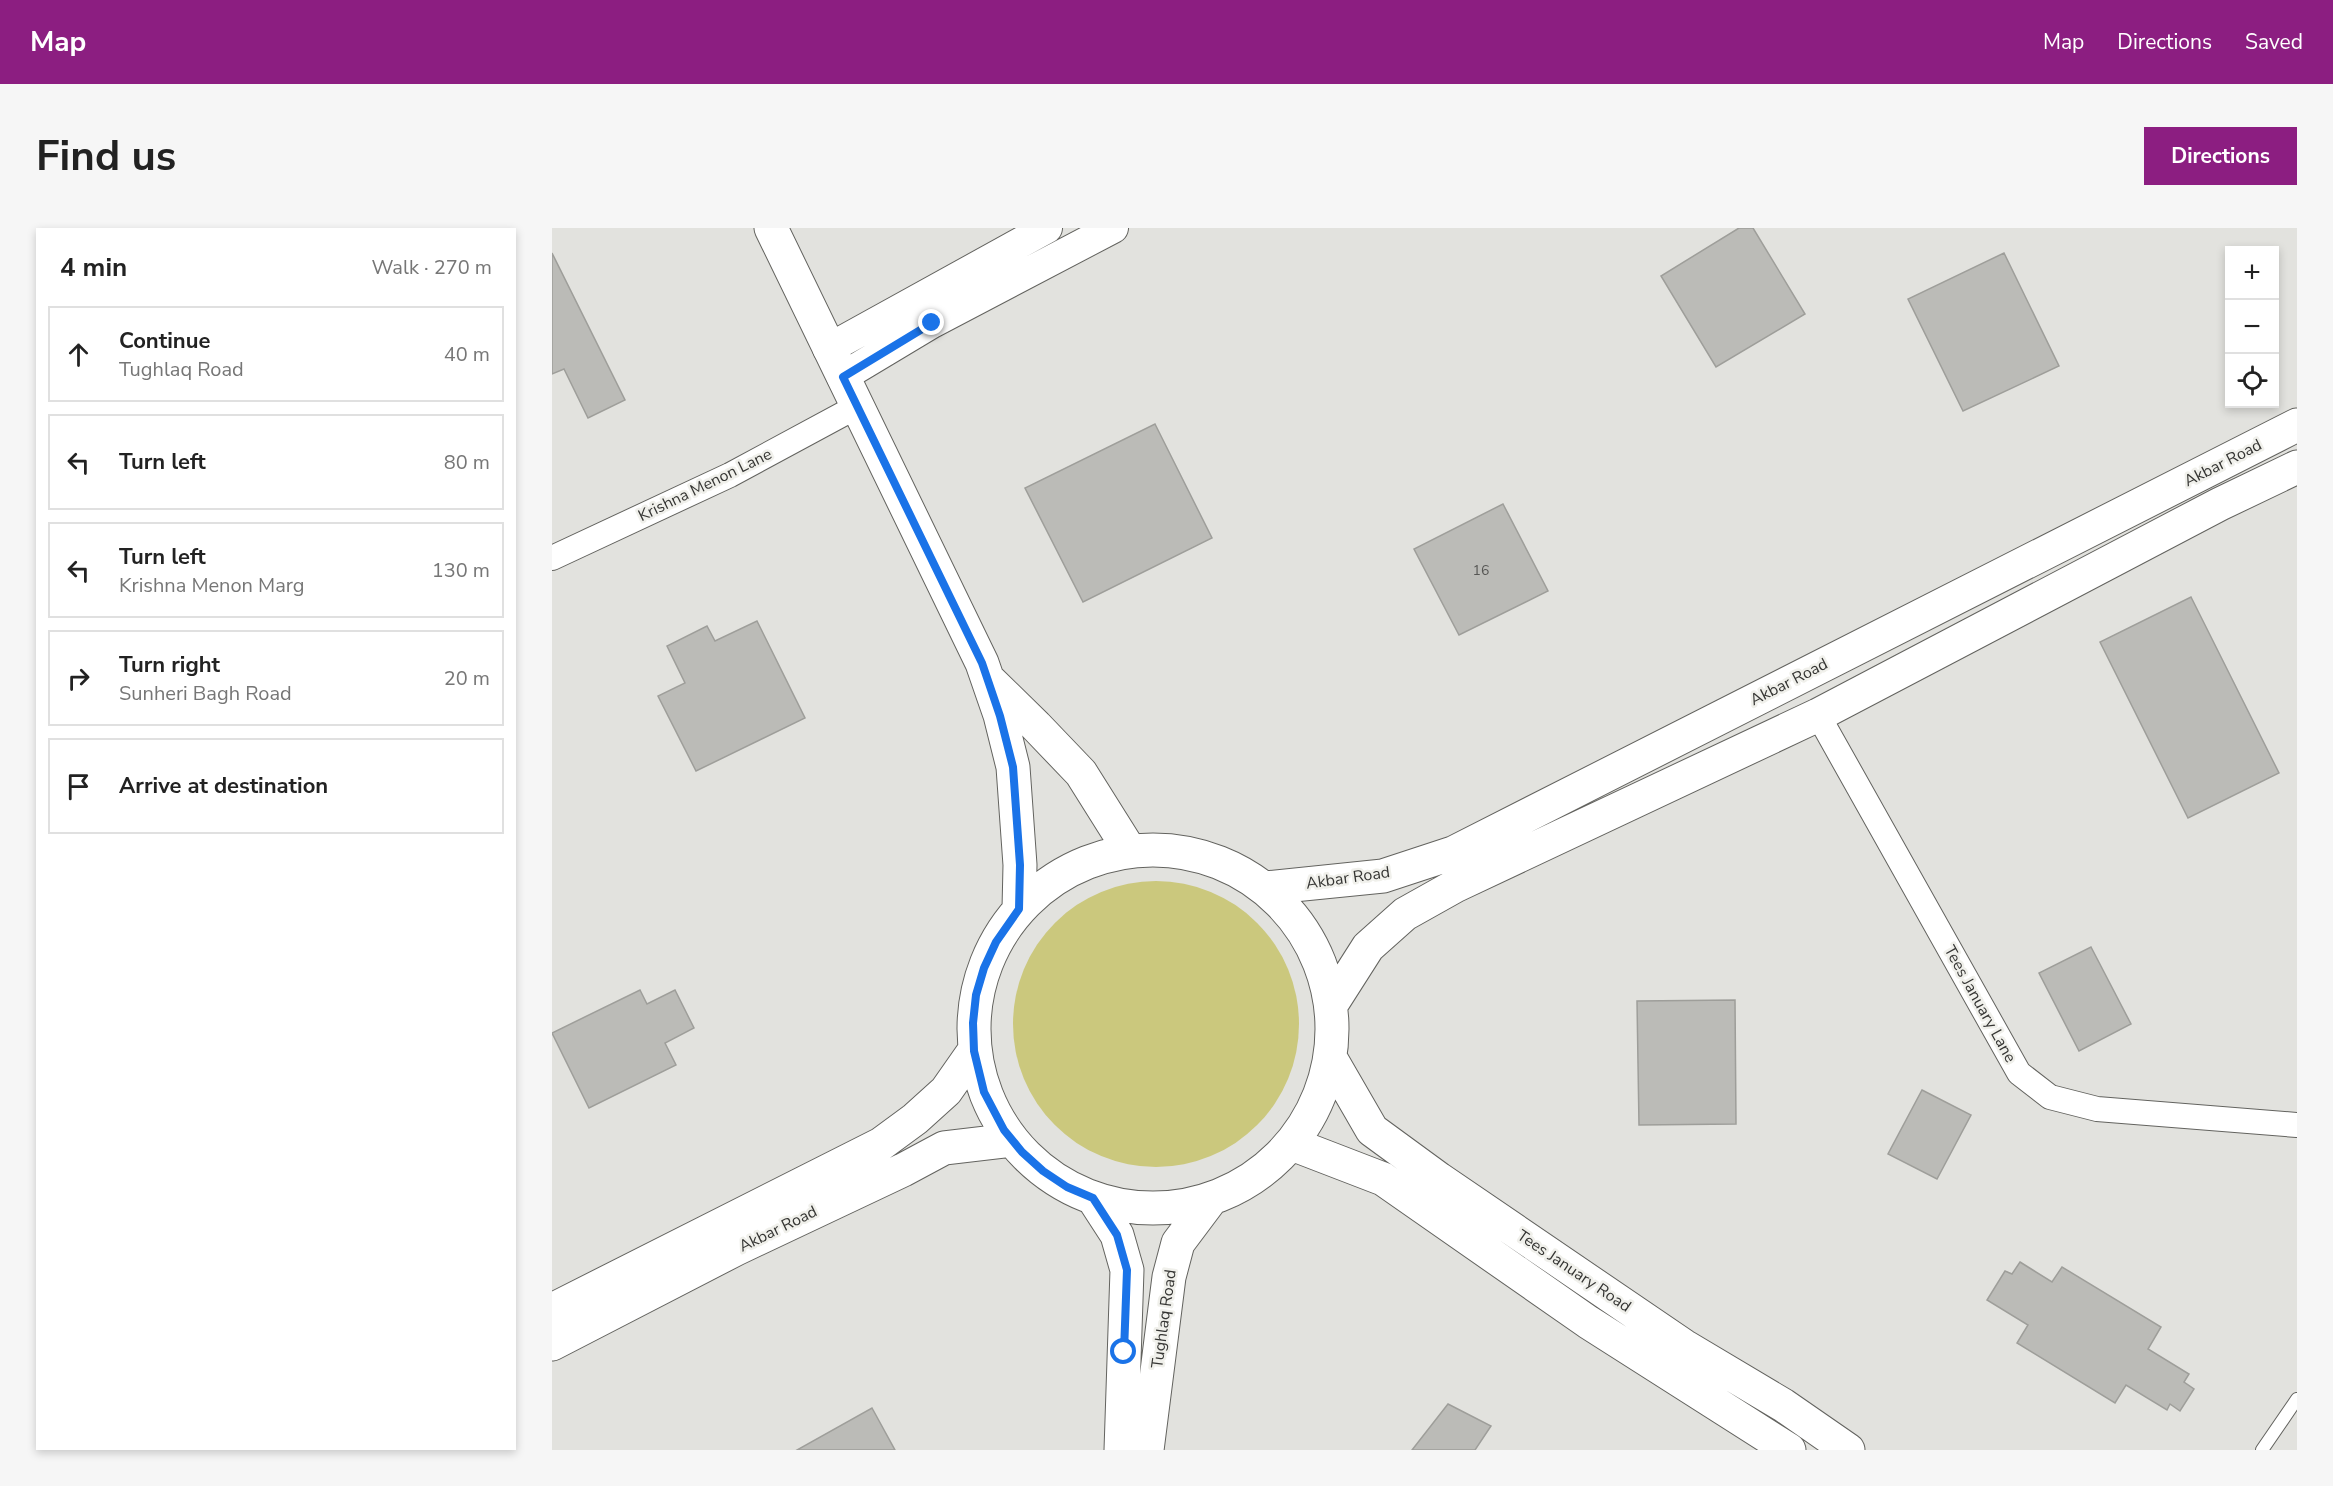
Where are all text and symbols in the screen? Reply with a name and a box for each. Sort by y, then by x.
text: Map [30,23,86,61]
text: Map [2043,28,2084,56]
text: Directions [2117,28,2212,56]
text: Saved [2245,28,2303,56]
button: Directions [2144,127,2297,185]
text: Find us [36,128,176,185]
map controls [2225,246,2279,408]
button: + [2225,246,2279,300]
text: 4 min [60,250,127,285]
text: Walk · 270 m [372,254,492,281]
button: − [2225,300,2279,354]
route end [918,309,944,335]
text: Continue [119,326,210,356]
icon: ahead [62,338,95,371]
text: 40 m [444,341,490,368]
button: locate [2225,354,2279,408]
text: Tughlaq Road [119,356,244,383]
street label: Akbar Road [2180,434,2266,492]
street label: Krishna Menon Lane [635,443,775,527]
icon: left [62,446,95,479]
text: Turn left [119,447,206,477]
text: 80 m [444,449,490,476]
text: Turn left [119,542,206,572]
icon: left [62,554,95,587]
text: 130 m [432,557,490,584]
house number: 16 [1473,561,1489,580]
text: Krishna Menon Marg [119,572,305,599]
text: Turn right [119,650,220,680]
street label: Akbar Road [1746,653,1832,711]
icon: right [62,662,95,695]
text: 20 m [444,665,490,692]
text: Sunheri Bagh Road [119,680,292,707]
icon: arrive [62,770,95,803]
text: Arrive at destination [119,771,328,801]
street label: Akbar Road [1305,861,1391,895]
street label: Tees January Lane [1939,941,2021,1067]
street label: Akbar Road [735,1201,821,1257]
street label: Tees January Road [1513,1225,1635,1317]
street label: Tughlaq Road [1146,1268,1182,1370]
route start [1110,1338,1136,1364]

